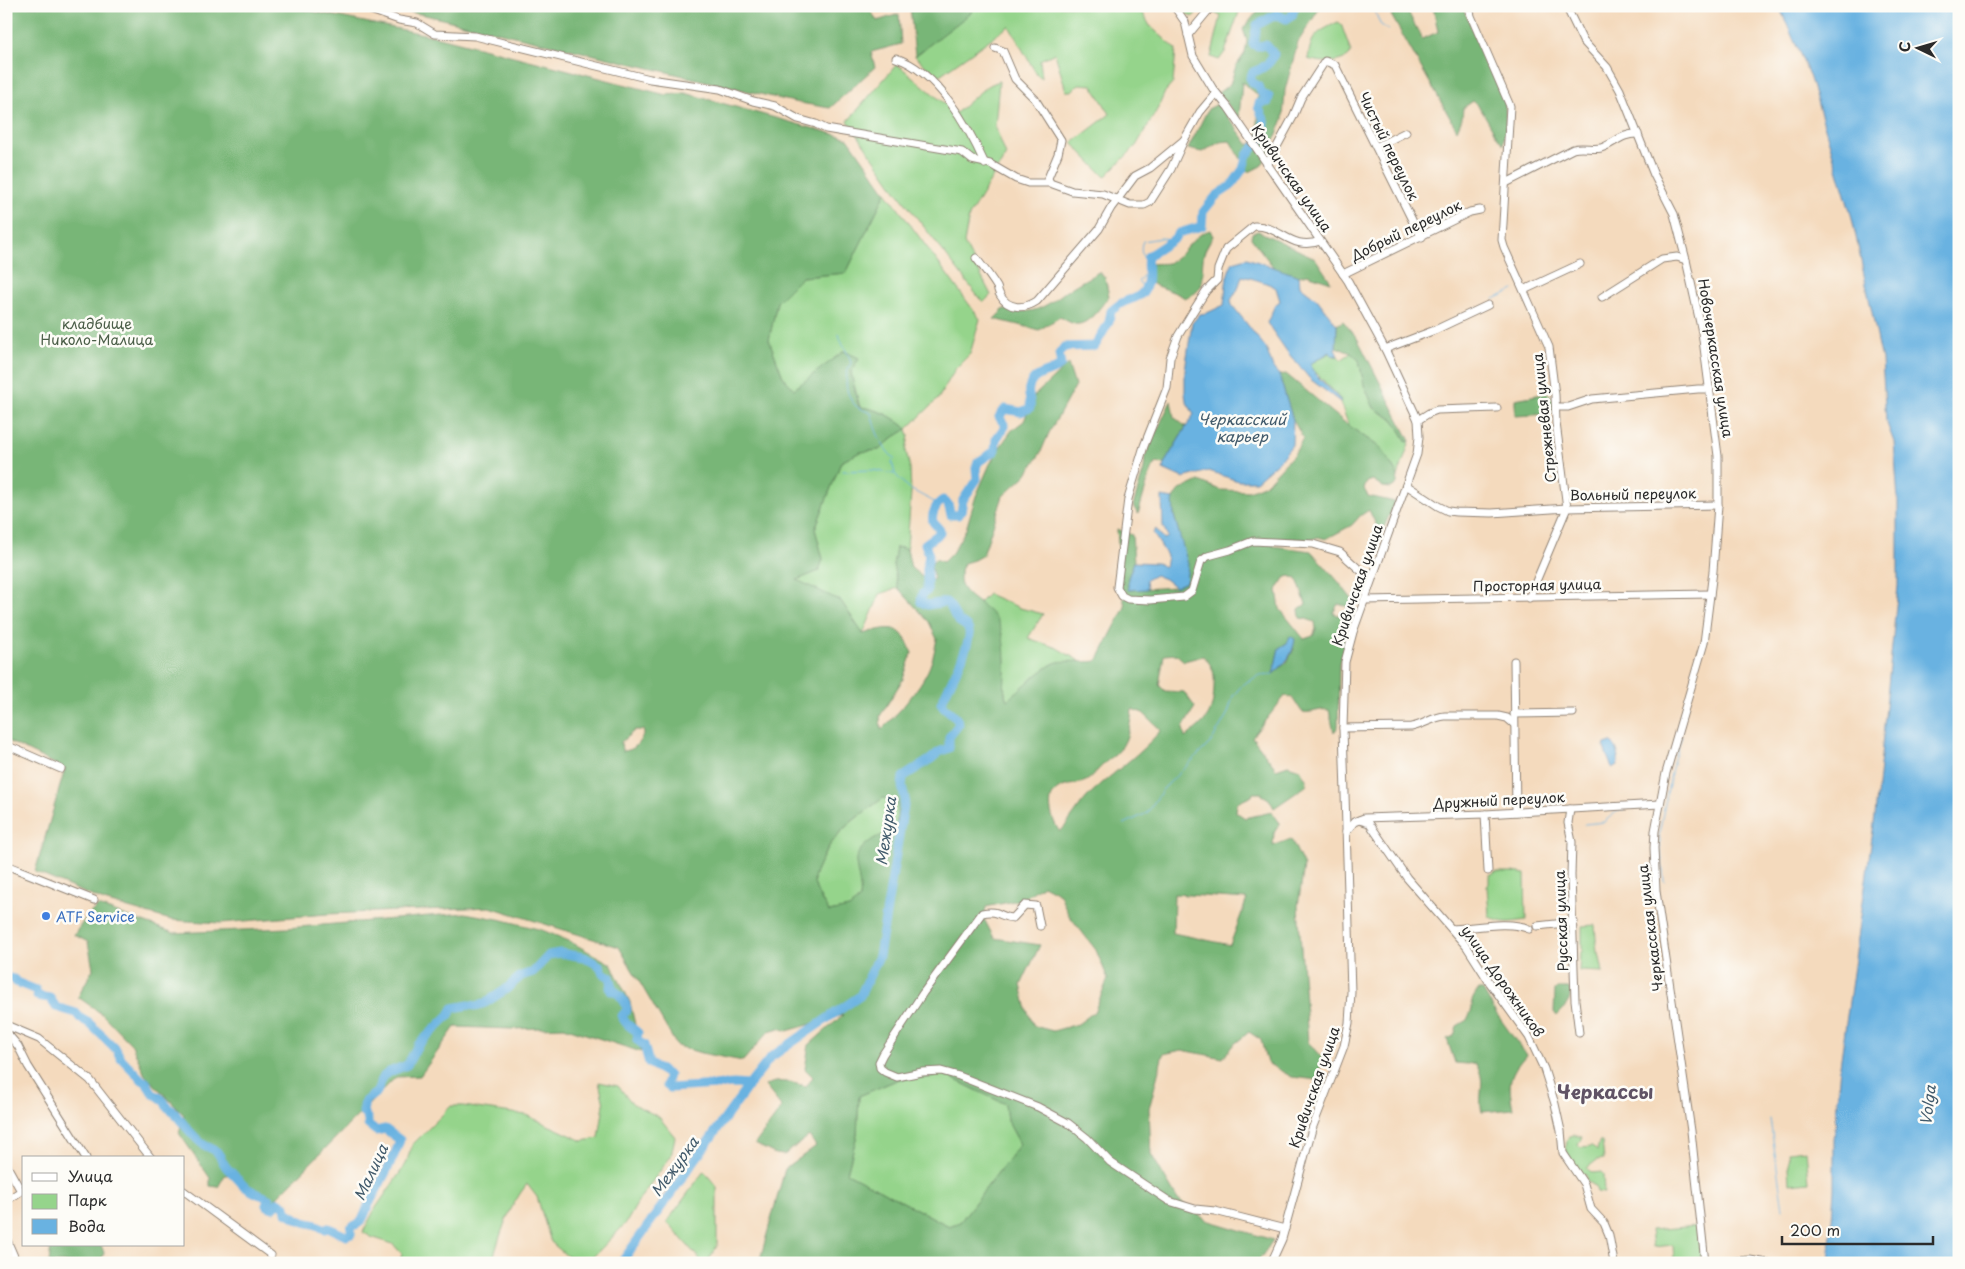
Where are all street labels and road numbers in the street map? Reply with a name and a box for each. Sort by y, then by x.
street label: Чистый переулок [1354,88,1425,204]
street label: Кривичская улица [1247,120,1337,236]
street label: Добрый переулок [1346,194,1465,266]
street label: Новочеркасская улица [1693,277,1739,439]
street label: Стрежневая улица [1527,352,1561,484]
street label: Вольный переулок [1569,482,1697,506]
street label: Кривичская улица [1326,521,1388,649]
street label: Просторная улица [1473,573,1602,597]
street label: Дружный переулок [1432,786,1566,814]
street label: Черкасская улица [1632,863,1668,993]
street label: Русская улица [1549,870,1573,972]
street label: улица Дорожников [1456,921,1550,1041]
street label: Кривичская улица [1283,1023,1345,1151]

